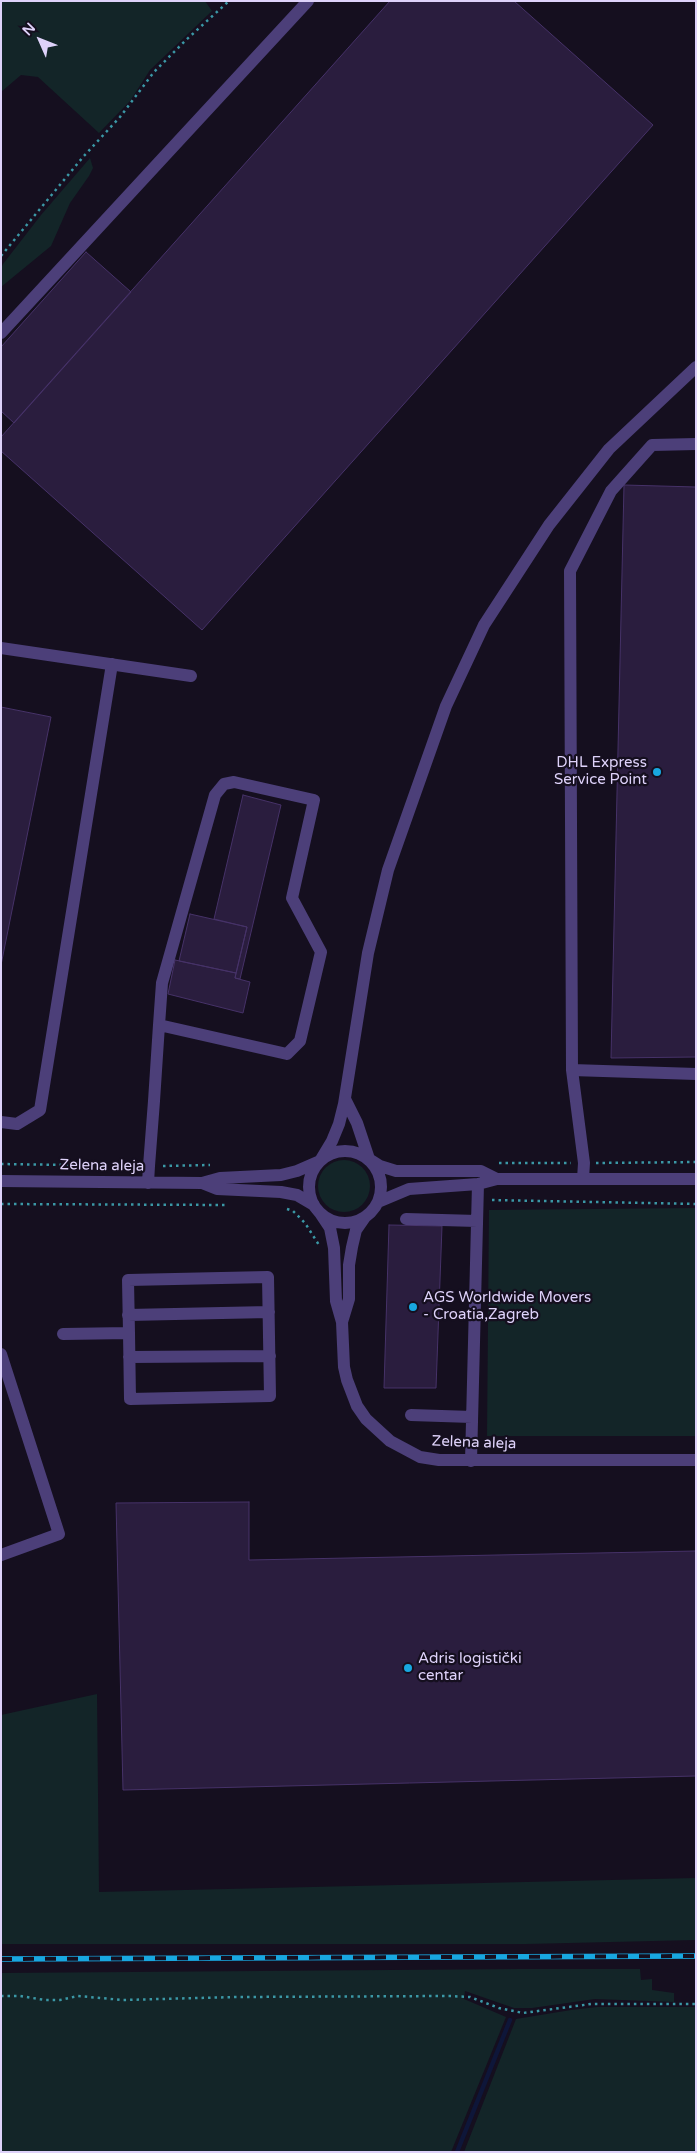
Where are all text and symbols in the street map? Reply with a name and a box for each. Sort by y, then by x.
north arrow [15,15,65,65]
text: N [19,19,39,39]
place label: DHL Express Service Point [554,754,647,789]
marker: DHL Express Service Point [651,766,663,778]
street label: Zelena aleja [60,1156,144,1176]
place label: AGS Worldwide Movers - Croatia,Zagreb [423,1289,591,1324]
marker: AGS Worldwide Movers - Croatia,Zagreb [407,1301,419,1313]
street label: Zelena aleja [431,1433,517,1453]
place label: Adris logistički centar [418,1650,522,1685]
marker: Adris logistički centar [402,1662,414,1674]

